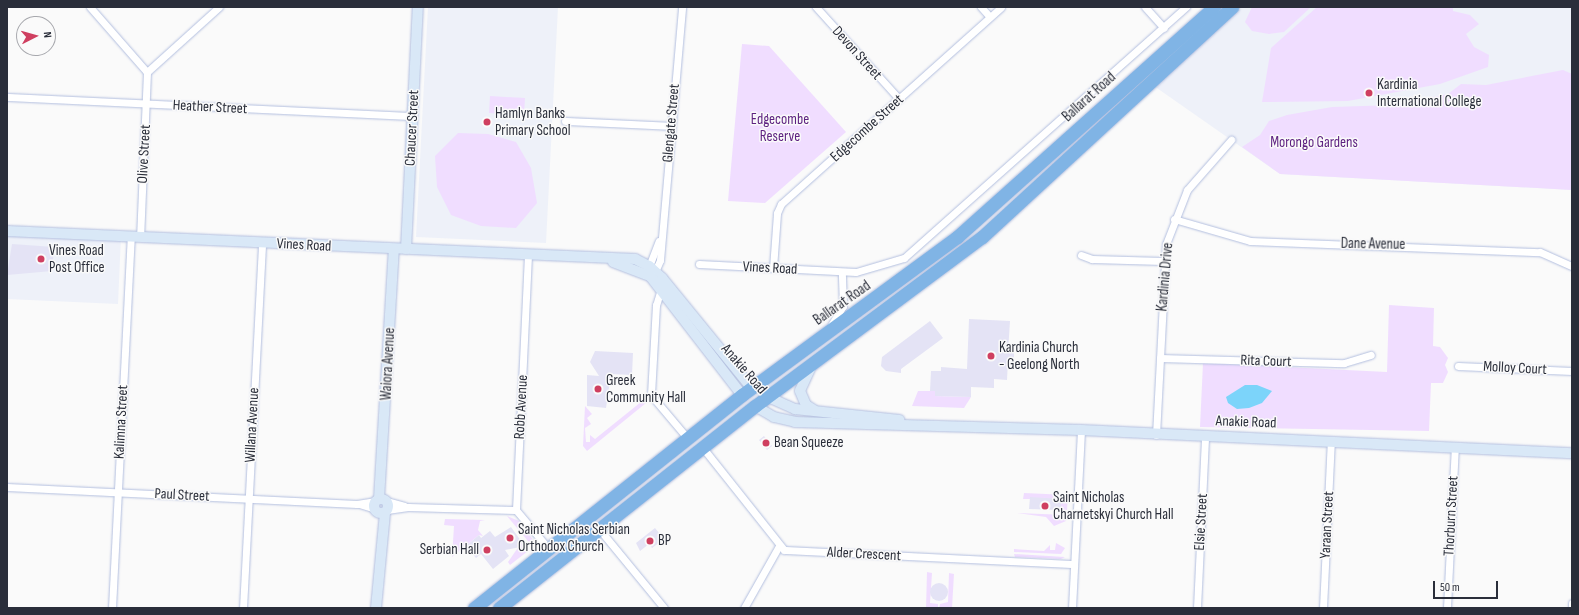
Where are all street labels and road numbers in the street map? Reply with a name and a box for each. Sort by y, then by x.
street label: Devon Street [828,23,886,83]
street label: Ballarat Road [1059,68,1119,126]
street label: Glengate Street [659,83,683,163]
street label: Chaucer Street [401,90,423,166]
street label: Edgecombe Street [827,90,907,166]
street label: Heather Street [172,96,248,118]
street label: Olive Street [133,124,155,184]
street label: Dane Avenue [1341,234,1405,254]
street label: Vines Road [276,235,332,255]
street label: Kardinia Drive [1153,242,1177,312]
street label: Vines Road [742,258,798,278]
street label: Ballarat Road [810,277,874,329]
street label: Waiora Avenue [377,327,399,401]
street label: Anakie Road [717,340,771,398]
street label: Rita Court [1240,351,1292,371]
street label: Molloy Court [1483,357,1547,379]
street label: Robb Avenue [510,374,532,440]
street label: Kalimna Street [110,384,132,460]
street label: Willana Avenue [241,387,263,463]
street label: Anakie Road [1215,412,1277,432]
street label: Thorburn Street [1440,476,1462,556]
street label: Paul Street [154,485,210,505]
street label: Yaraan Street [1316,491,1338,559]
street label: Elsie Street [1191,493,1211,551]
street label: Alder Crescent [827,543,901,565]

